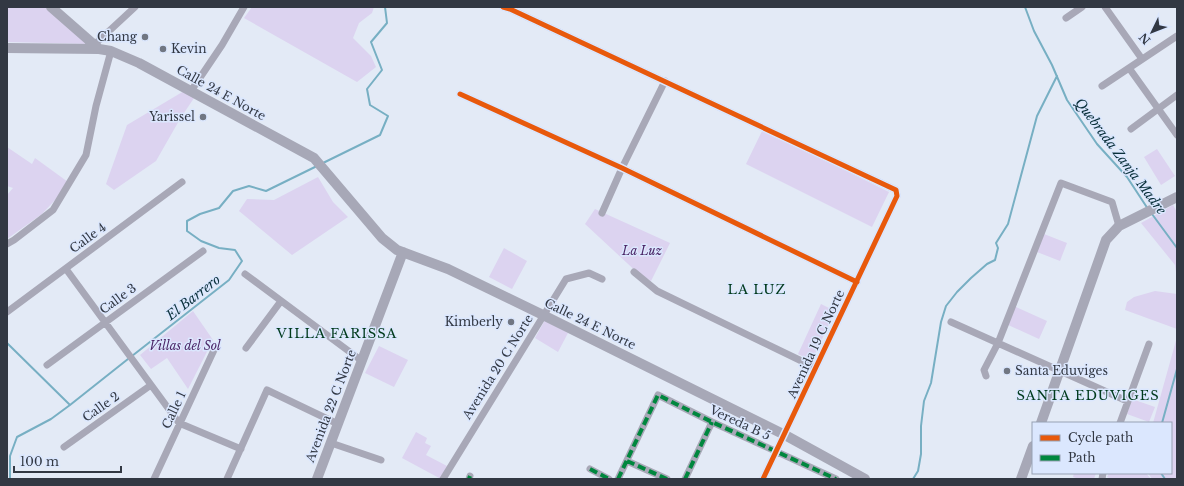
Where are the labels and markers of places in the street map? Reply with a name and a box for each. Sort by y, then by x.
place label: Chang [97,29,138,44]
marker: Chang [140,32,150,42]
place label: Kevin [171,41,206,56]
marker: Kevin [158,44,168,54]
place label: Yarissel [148,109,195,124]
marker: Yarissel [198,112,208,122]
place label: Kimberly [445,314,503,329]
marker: Kimberly [506,317,516,327]
place label: Santa Eduviges [1015,363,1108,378]
marker: Santa Eduviges [1002,366,1012,376]

